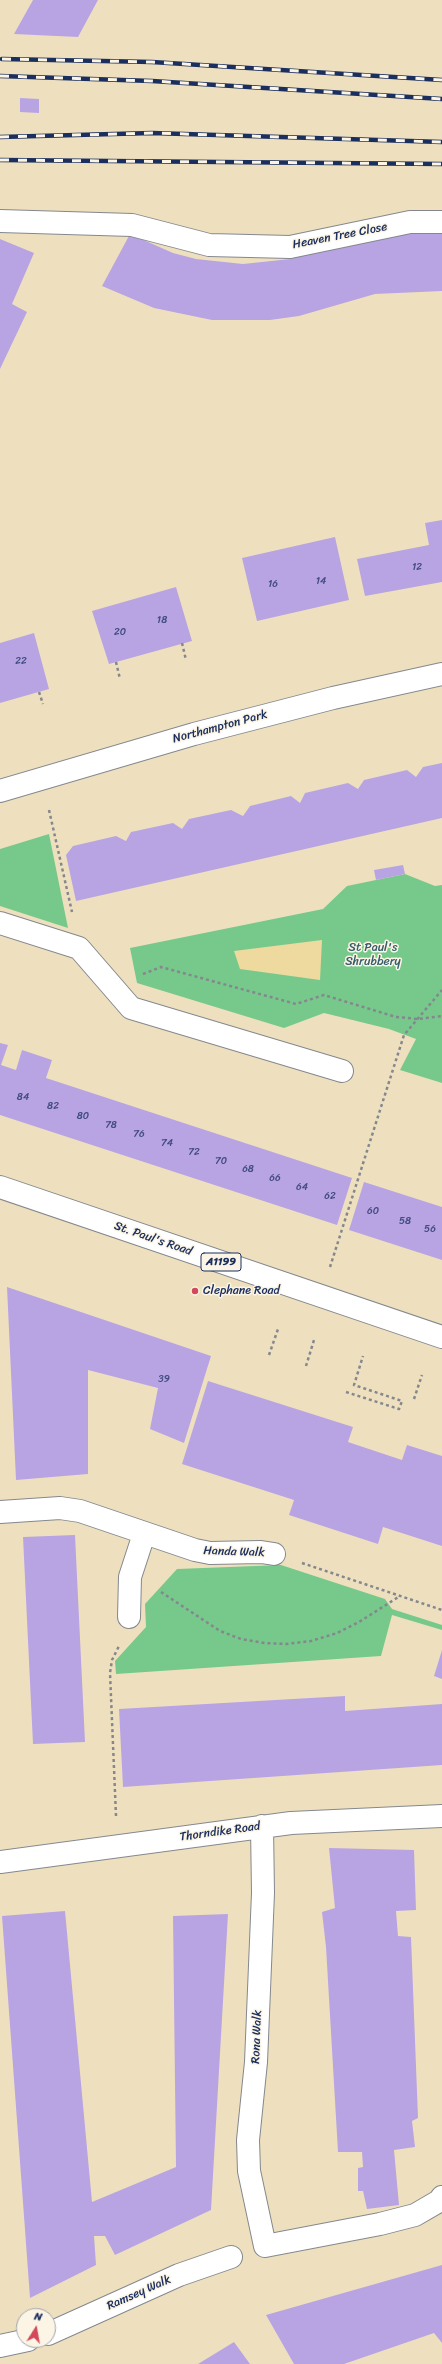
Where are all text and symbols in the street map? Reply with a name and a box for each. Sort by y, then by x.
street label: Heaven Tree Close [291,220,389,252]
house number: 12 [412,561,422,573]
house number: 14 [316,575,326,587]
house number: 16 [268,578,278,590]
house number: 18 [157,614,167,626]
house number: 20 [114,626,126,638]
house number: 22 [15,655,27,667]
street label: Northampton Park [171,707,269,747]
park label: St Paul's Shrubbery [345,941,401,969]
house number: 84 [17,1091,29,1103]
house number: 82 [47,1100,59,1112]
house number: 80 [77,1110,89,1122]
house number: 78 [105,1119,117,1131]
house number: 76 [133,1128,145,1140]
house number: 74 [161,1137,173,1149]
house number: 72 [188,1146,200,1158]
house number: 70 [215,1155,227,1167]
house number: 68 [242,1163,254,1175]
house number: 66 [269,1172,281,1184]
house number: 64 [296,1181,308,1193]
house number: 62 [324,1190,336,1202]
house number: 60 [367,1205,379,1217]
house number: 58 [399,1215,411,1227]
street label: St. Paul's Road [112,1219,194,1259]
house number: 56 [424,1223,436,1235]
road number: A1199 [201,1253,241,1271]
place label: Clephane Road [203,1284,280,1298]
marker: Clephane Road [190,1286,200,1296]
house number: 39 [158,1373,170,1385]
street label: Handa Walk [203,1544,265,1560]
street label: Thorndike Road [179,1819,261,1845]
street label: Rona Walk [249,2010,265,2064]
street label: Ramsey Walk [105,2272,173,2314]
text: N [33,2307,44,2327]
north arrow [16,2308,56,2348]

